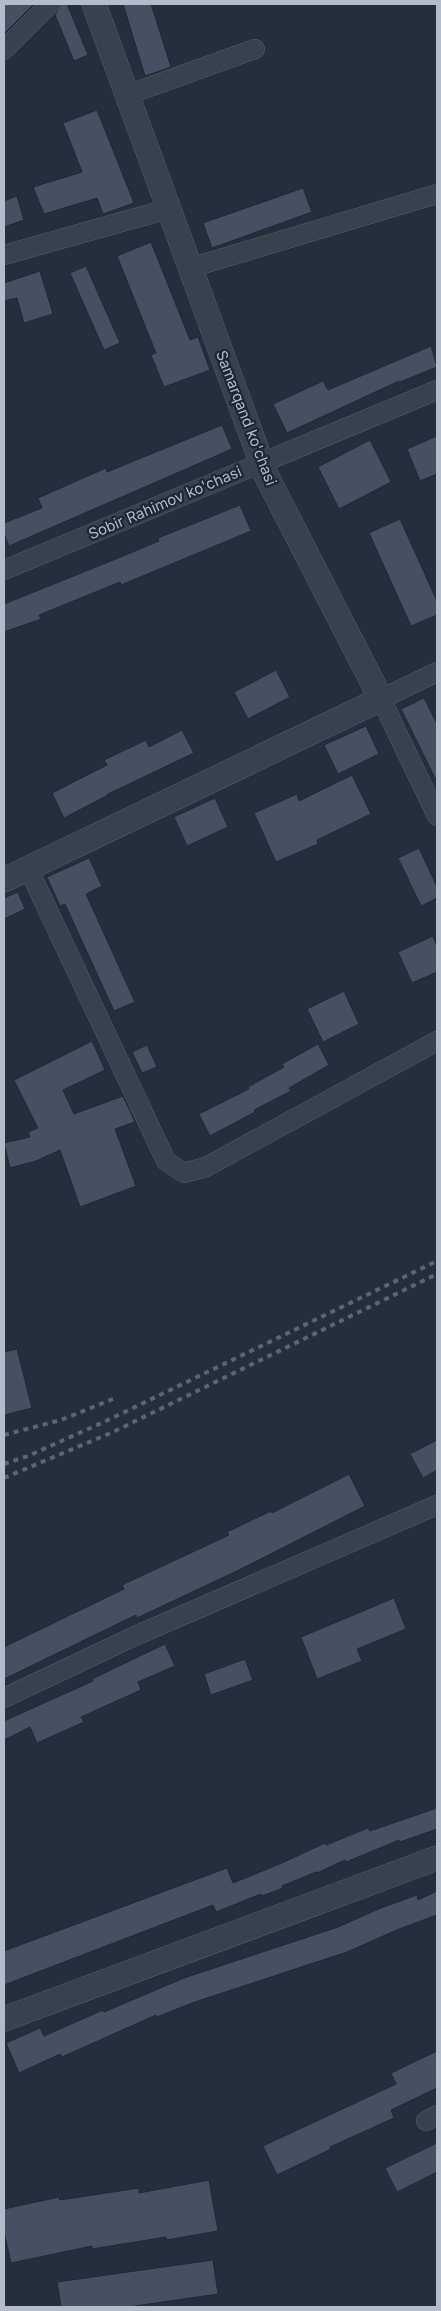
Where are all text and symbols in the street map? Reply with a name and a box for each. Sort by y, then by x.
street label: Samarqand ko'chasi [212,348,281,488]
street label: Sobir Rahimov ko'chasi [85,462,244,543]

